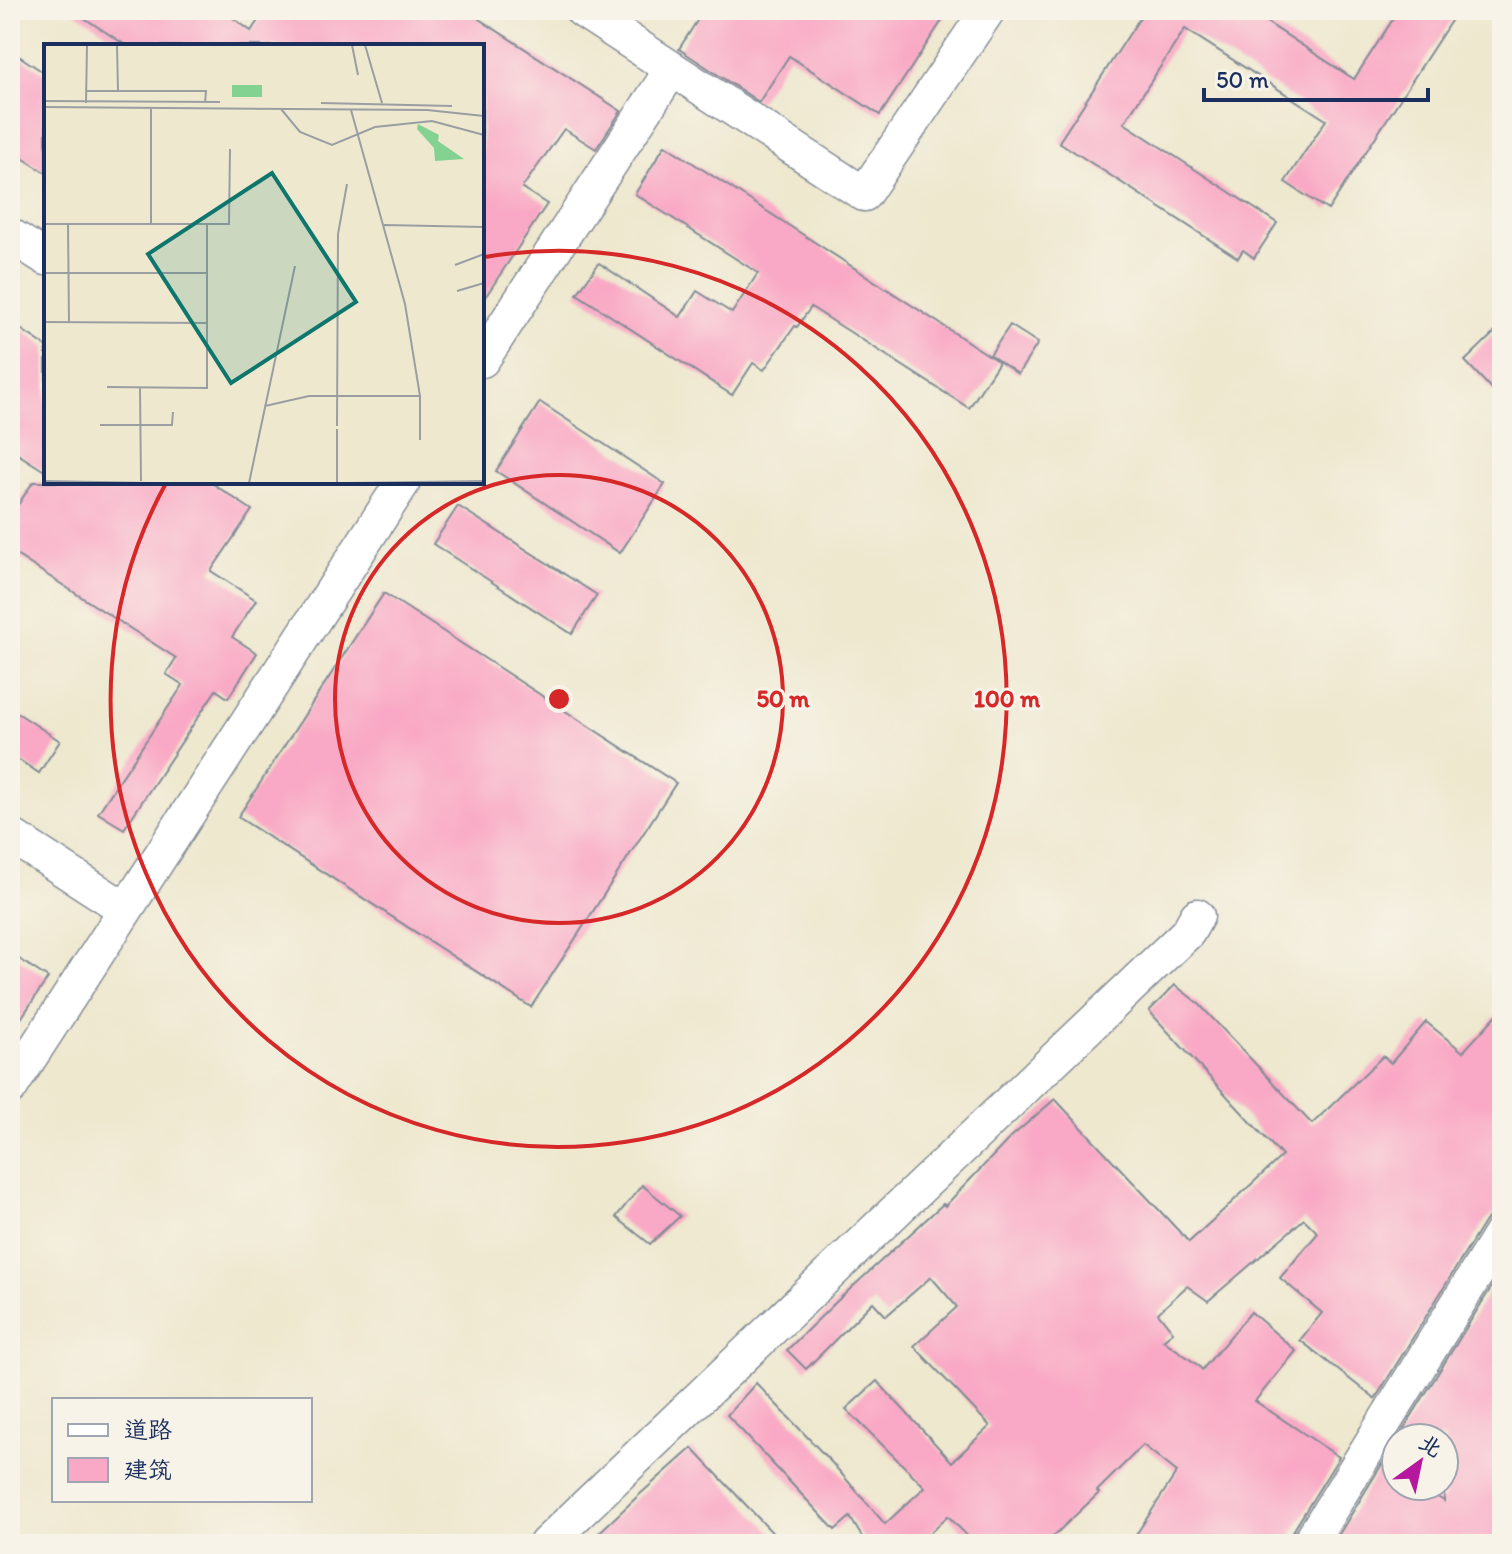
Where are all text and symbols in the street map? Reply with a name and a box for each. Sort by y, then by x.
inset map [44,44,484,484]
scale bar [1204,52,1428,102]
text: 50 m [1216,65,1269,94]
text: 50 m [757,684,810,713]
text: 100 m [974,684,1041,713]
centre of rings [545,685,573,713]
legend [52,1398,312,1502]
text: 道路 [124,1415,172,1444]
north arrow [1380,1422,1460,1502]
text: 北 [1414,1428,1447,1463]
text: 建筑 [124,1455,172,1484]

